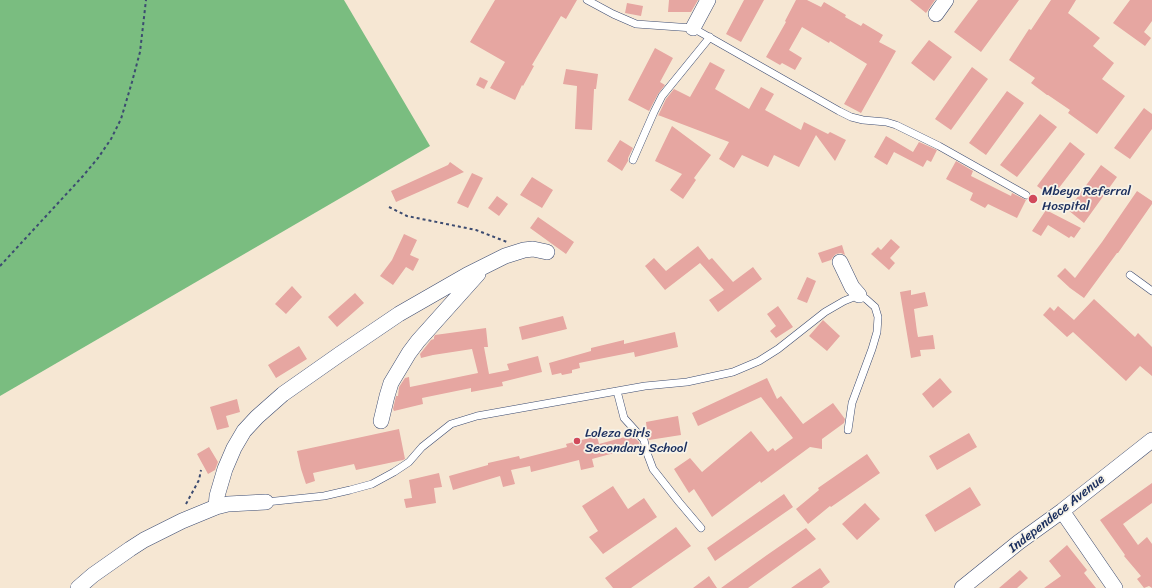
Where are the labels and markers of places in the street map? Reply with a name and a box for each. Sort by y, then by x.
place label: Mbeya Referral Hospital [1042,184,1131,215]
marker: Mbeya Referral Hospital [1027,193,1039,205]
place label: Loleza Girls Secondary School [585,426,687,457]
marker: Loleza Girls Secondary School [572,436,582,446]

